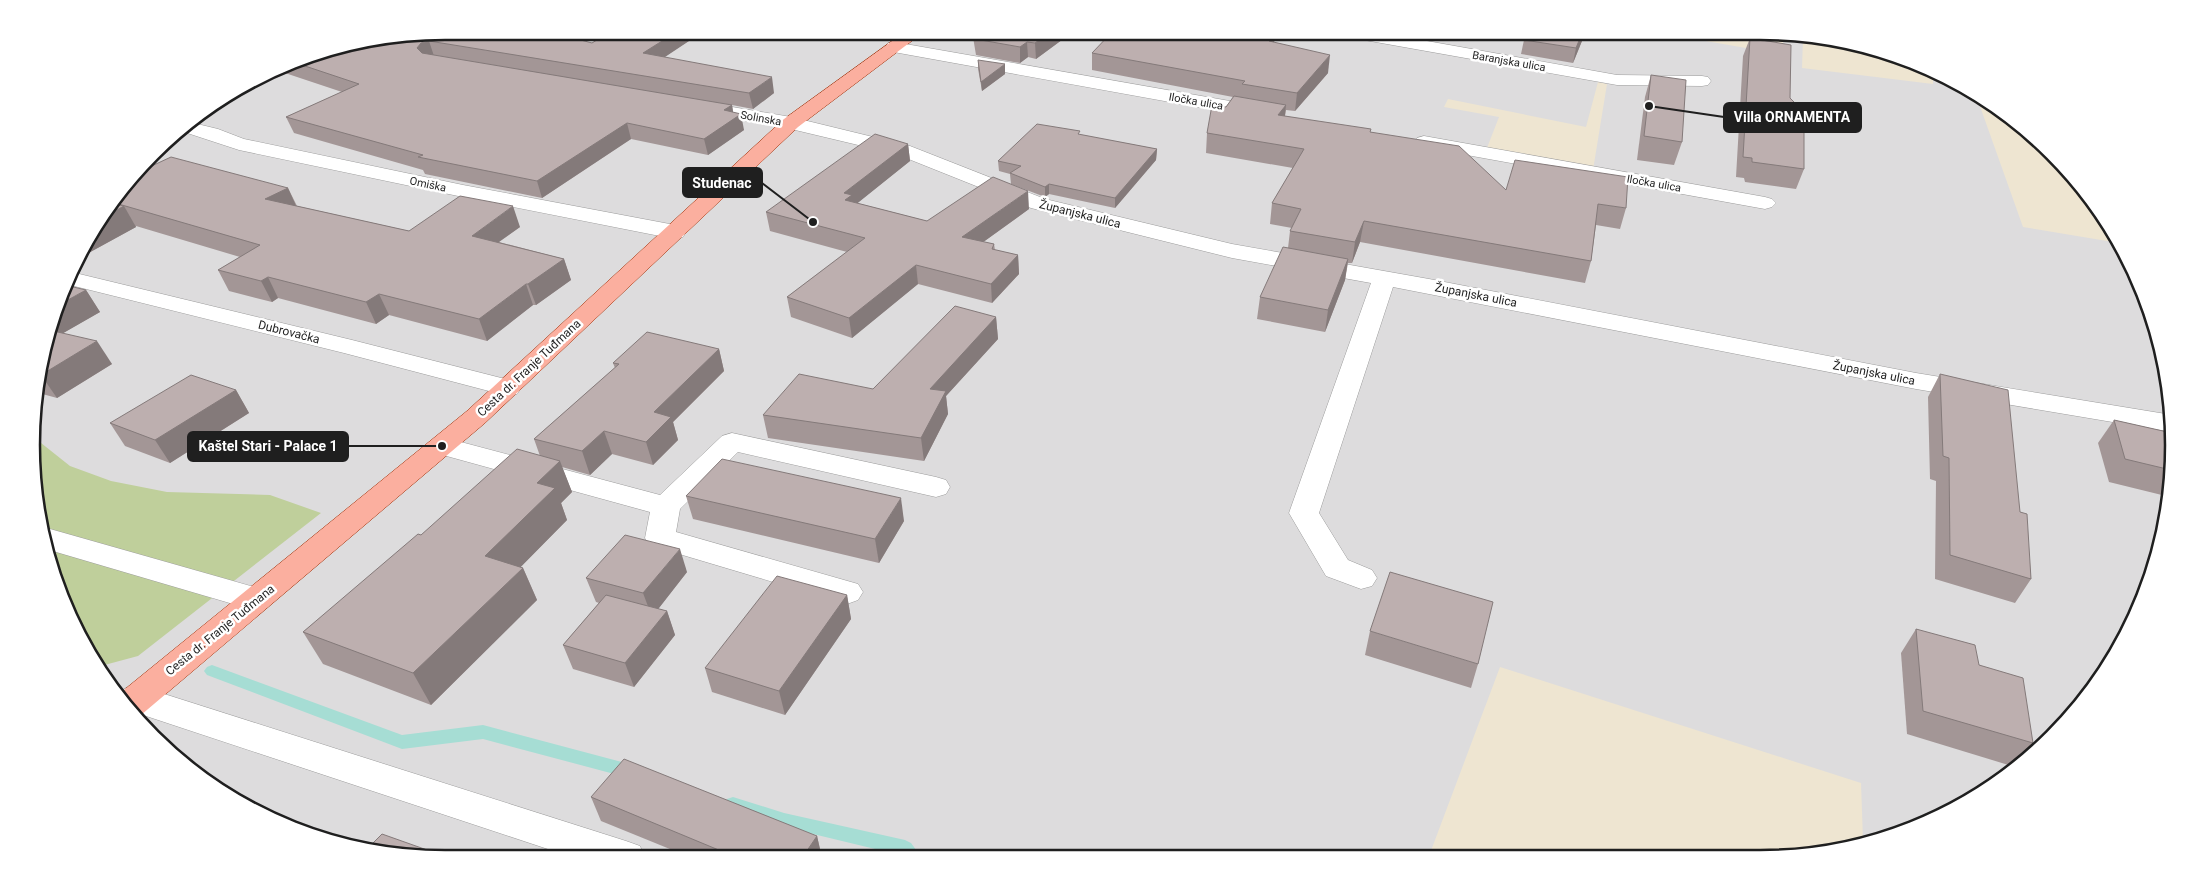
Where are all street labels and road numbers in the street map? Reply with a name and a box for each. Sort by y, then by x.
street label: Baranjska ulica [1471,49,1547,74]
street label: Iločka ulica [1168,90,1224,113]
street label: Solinska [739,108,782,128]
street label: Iločka ulica [1626,172,1682,195]
street label: Omiška [408,174,447,195]
street label: Županjska ulica [1038,196,1122,231]
street label: Županjska ulica [1434,279,1519,310]
street label: Cesta dr. Franje Tuđmana [474,316,584,420]
street label: Dubrovačka [257,318,321,346]
street label: Županjska ulica [1832,357,1917,388]
street label: Cesta dr. Franje Tuđmana [163,582,277,678]

